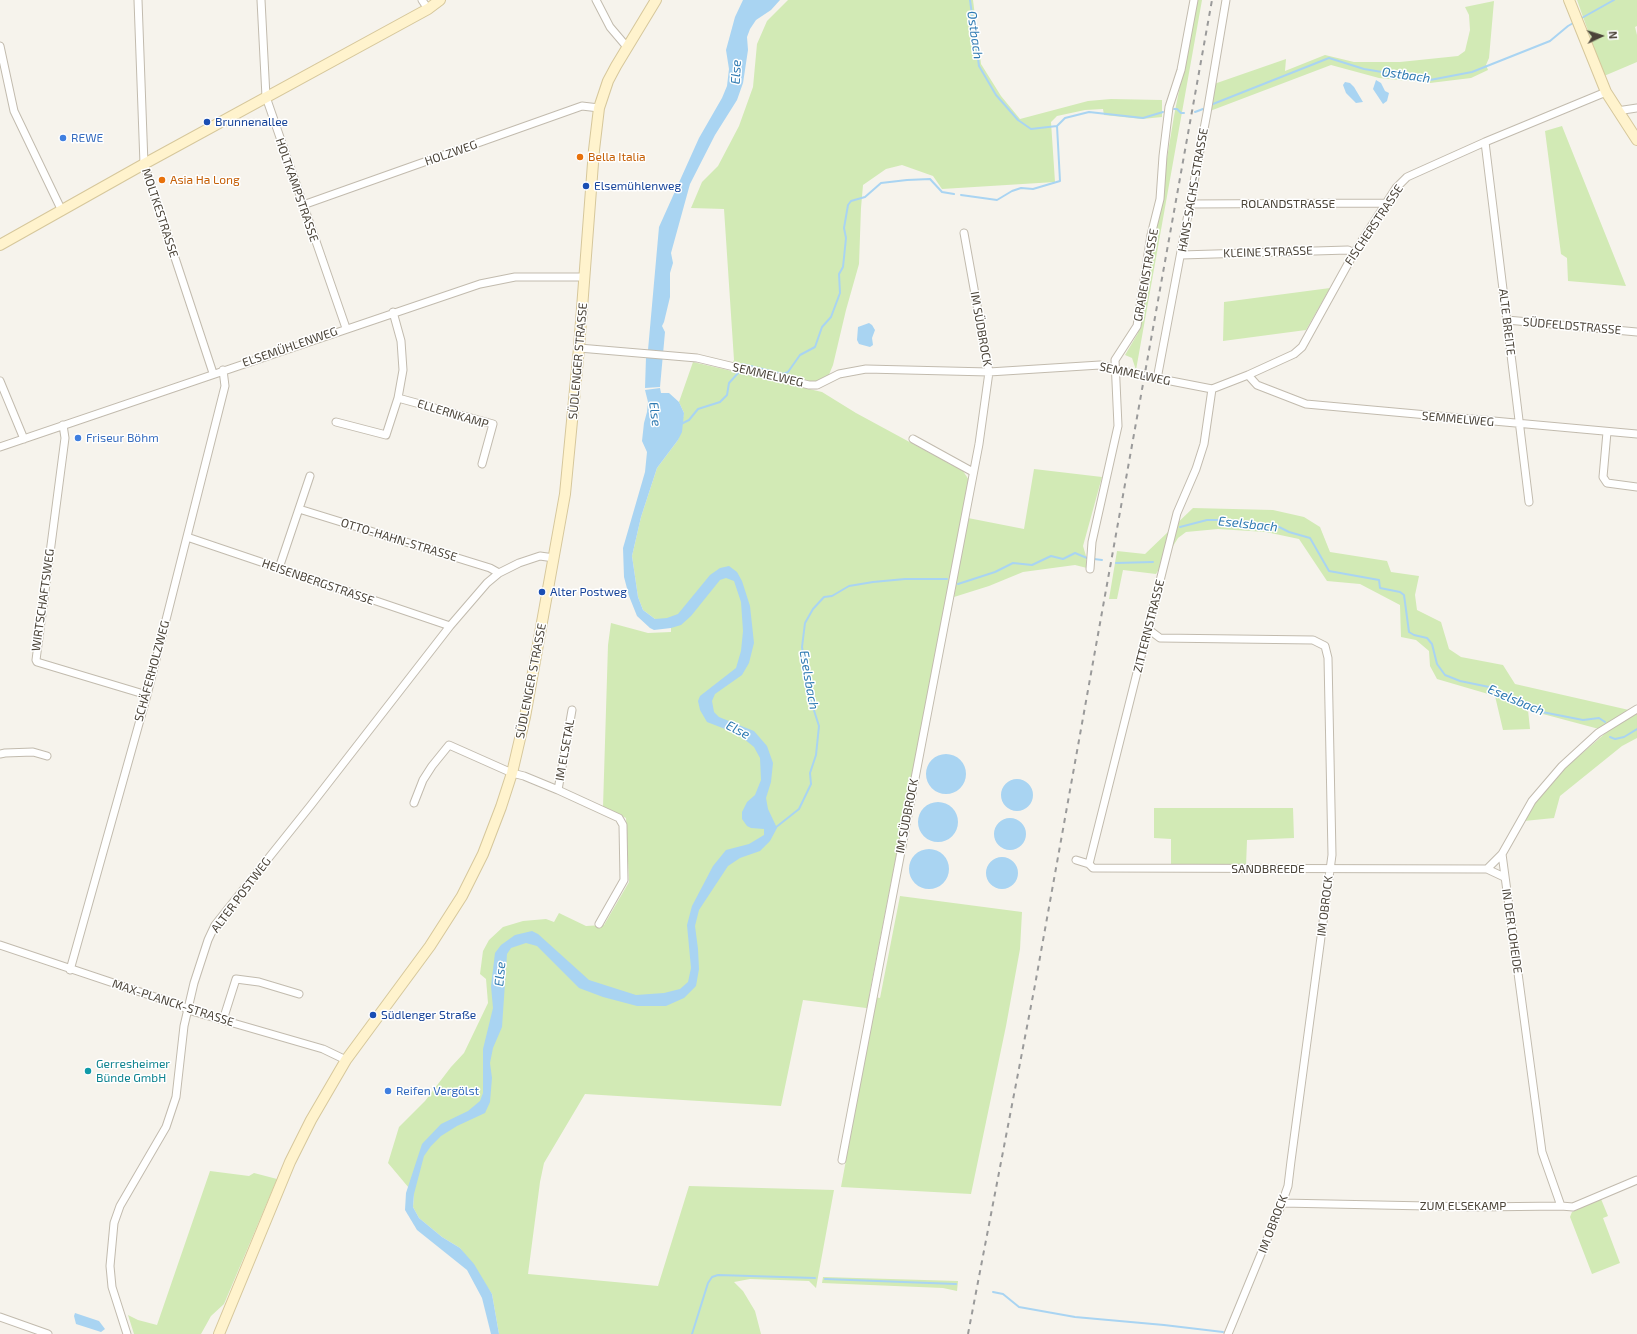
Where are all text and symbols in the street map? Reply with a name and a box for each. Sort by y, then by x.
water label: Ostbach [964,10,986,60]
north arrow [1581,16,1621,56]
text: N [1607,31,1620,40]
water label: Else [728,59,744,85]
water label: Ostbach [1381,64,1431,86]
place label: Brunnenallee [215,115,288,129]
marker: Brunnenallee [202,117,212,127]
street label: HANS-SACHS-STRASSE [1175,127,1211,253]
place label: REWE [71,131,103,145]
marker: REWE [58,133,68,143]
street label: HOLTKAMPSTRASSE [272,136,322,244]
street label: HOLZWEG [423,137,479,169]
place label: Bella Italia [588,150,646,164]
marker: Bella Italia [575,152,585,162]
street label: MOLTKESTRASSE [139,167,181,259]
place label: Asia Ha Long [170,173,240,187]
marker: Asia Ha Long [157,175,167,185]
place label: Elsemühlenweg [594,179,681,193]
marker: Elsemühlenweg [581,181,591,191]
street label: FISCHERSTRASSE [1342,182,1406,268]
street label: ROLANDSTRASSE [1241,197,1335,211]
street label: GRABENSTRASSE [1131,228,1161,322]
street label: KLEINE STRASSE [1223,243,1313,261]
street label: ALTE BREITE [1496,288,1518,356]
street label: IM SÜDBROCK [967,290,995,368]
street label: SÜDLENGER STRASSE [566,302,590,420]
street label: SÜDFELDSTRASSE [1522,315,1622,337]
street label: ELSEMÜHLENWEG [240,324,340,370]
street label: SEMMELWEG [1098,359,1172,389]
street label: SEMMELWEG [731,360,805,390]
street label: ELLERNKAMP [416,396,490,432]
water label: Else [646,401,664,427]
street label: SEMMELWEG [1421,409,1495,429]
place label: Friseur Böhm [86,431,159,445]
marker: Friseur Böhm [73,433,83,443]
water label: Eselsbach [1217,513,1279,535]
street label: OTTO-HAHN-STRASSE [339,515,459,565]
street label: WIRTSCHAFTSWEG [29,548,57,652]
street label: HEISENBERGSTRASSE [260,556,376,608]
street label: ZITTERNSTRASSE [1130,578,1168,674]
place label: Alter Postweg [550,585,627,599]
marker: Alter Postweg [537,587,547,597]
street label: SCHÄFERHOLZWEG [132,619,172,723]
street label: SÜDLENGER STRASSE [513,622,549,740]
water label: Eselsbach [796,649,822,711]
water label: Eselsbach [1485,681,1547,719]
water label: Else [723,717,753,743]
street label: IM ELSETAL [552,718,578,782]
street label: IM SÜDBROCK [893,777,921,855]
street label: ALTER POSTWEG [208,855,274,935]
street label: SANDBREEDE [1231,862,1305,876]
street label: IM OBROCK [1314,875,1336,937]
street label: IN DER LOHEIDE [1499,888,1525,974]
water label: Else [491,961,509,987]
street label: MAX-PLANCK-STRASSE [110,976,236,1030]
place label: Südlenger Straße [381,1008,476,1022]
marker: Südlenger Straße [368,1010,378,1020]
place label: Gerresheimer Bünde GmbH [96,1057,170,1085]
marker: Gerresheimer Bünde GmbH [83,1066,93,1076]
place label: Reifen Vergölst [396,1084,479,1098]
marker: Reifen Vergölst [383,1086,393,1096]
street label: IM OBROCK [1255,1193,1291,1255]
street label: ZUM ELSEKAMP [1420,1199,1506,1213]

